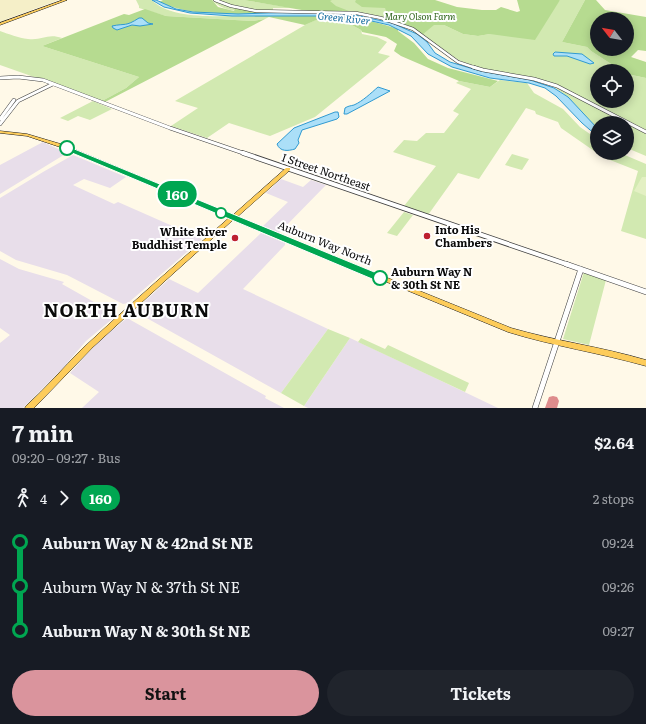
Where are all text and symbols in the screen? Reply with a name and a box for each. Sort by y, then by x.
water label: Green River [317,7,371,28]
park label: Mary Olson Farm [385,9,456,23]
north arrow [590,12,634,56]
map controls [590,12,634,160]
button: locate [590,64,634,108]
button: layers [590,116,634,160]
unlabelled marker [59,140,75,156]
street label: I Street Northeast [280,148,373,194]
line badge: 160 [154,181,200,207]
text: 160 [166,184,188,204]
unlabelled marker [215,207,227,219]
street label: Auburn Way North [276,216,375,268]
place label: Into His Chambers [435,221,492,250]
place label: White River Buddhist Temple [132,223,227,252]
marker: Into His Chambers [422,231,432,241]
marker: White River Buddhist Temple [230,233,240,243]
place label: Auburn Way N & 30th St NE [391,263,472,292]
marker: Auburn Way N & 30th St NE [372,270,388,286]
district label: NORTH AUBURN [44,296,210,323]
text: 7 min [12,416,74,449]
text: $2.64 [594,431,634,454]
text: 09:20 – 09:27 · Bus [12,448,120,467]
icon: walk [12,487,34,509]
icon: forward [53,487,75,509]
text: 160 [89,488,112,508]
text: 4 [40,489,47,508]
text: 2 stops [593,489,634,508]
text: Auburn Way N & 42nd St NE [42,531,253,554]
text: 09:24 [602,533,634,552]
text: Auburn Way N & 37th St NE [42,575,240,598]
text: 09:26 [602,577,634,596]
text: Auburn Way N & 30th St NE [42,619,250,642]
text: 09:27 [602,621,634,640]
button: Start [12,670,319,716]
button: Tickets [327,670,634,716]

